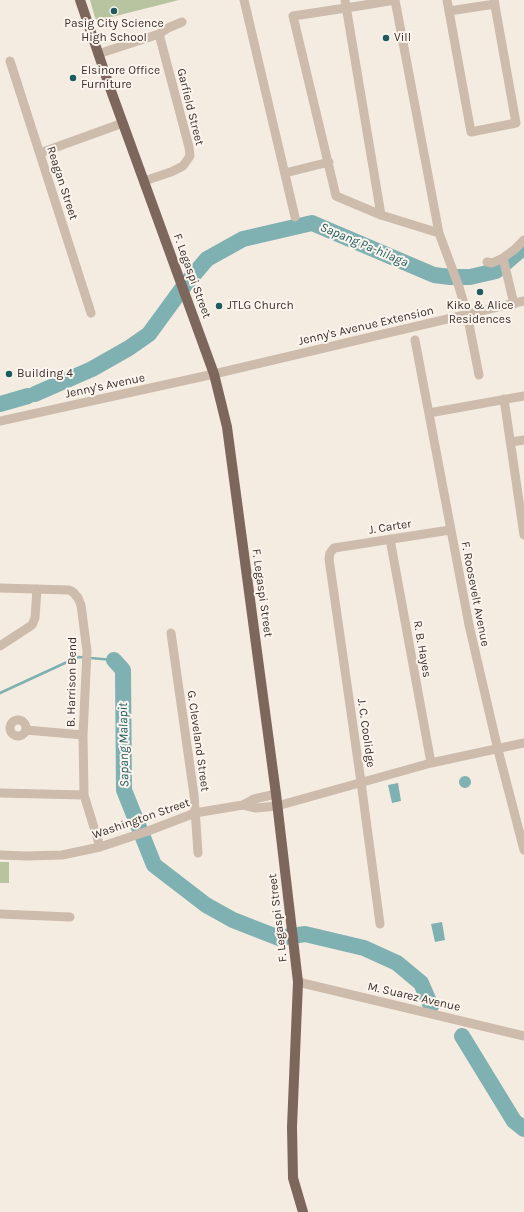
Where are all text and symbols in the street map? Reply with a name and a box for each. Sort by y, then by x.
marker: Pasig City Science High School [109,6,119,16]
place label: Pasig City Science High School [64,17,164,45]
place label: Vill [394,31,411,45]
marker: Vill [381,33,391,43]
place label: Elsinore Office Furniture [81,64,160,92]
street label: Garfield Street [173,67,207,147]
marker: Elsinore Office Furniture [68,73,78,83]
street label: Reagan Street [43,144,81,222]
water label: Sapang Pa-hilaga [318,219,410,271]
street label: F. Legaspi Street [170,232,214,320]
marker: Kiko & Alice Residences [475,287,485,297]
place label: JTLG Church [227,299,294,313]
place label: Kiko & Alice Residences [446,299,514,327]
marker: JTLG Church [214,301,224,311]
street label: Jenny's Avenue Extension [297,303,435,349]
place label: Building 4 [17,367,73,381]
marker: Building 4 [4,369,14,379]
street label: Jenny's Avenue [64,371,146,401]
street label: J. Carter [368,517,412,537]
street label: F. Roosevelt Avenue [458,540,492,648]
street label: F. Legaspi Street [249,548,275,638]
street label: R. B. Hayes [410,619,434,679]
street label: B. Harrison Bend [64,637,80,727]
street label: G. Cleveland Street [184,690,212,792]
street label: J. C. Coolidge [354,698,378,768]
water label: Sapang Malapit [115,703,133,787]
street label: Washington Street [90,796,192,842]
street label: F. Legaspi Street [265,873,291,963]
street label: M. Suarez Avenue [366,979,462,1015]

